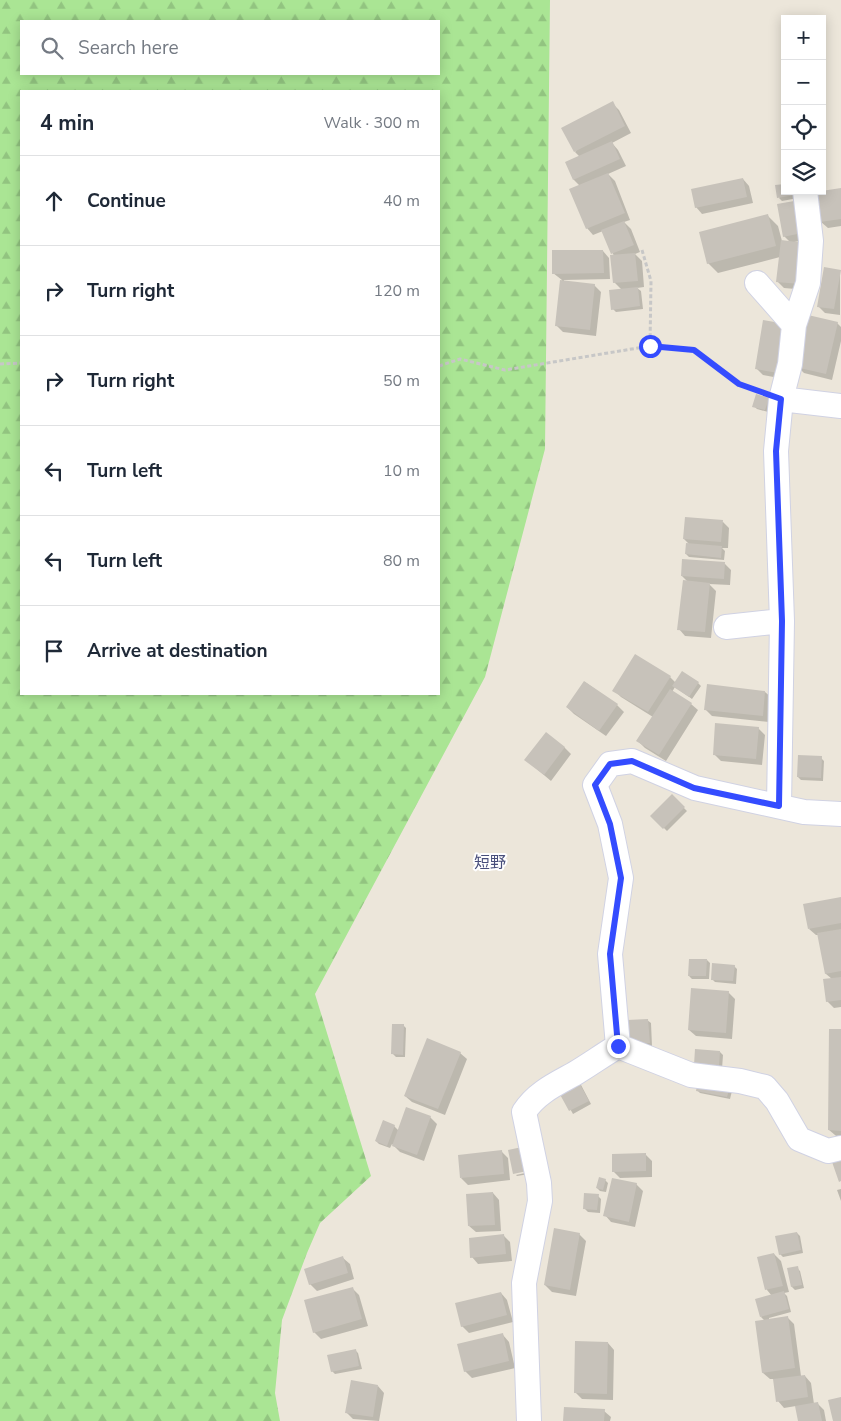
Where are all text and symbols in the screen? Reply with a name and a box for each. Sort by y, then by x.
map controls [781,15,826,195]
button: + [781,15,826,60]
search box [20,20,440,75]
icon: search [38,34,66,62]
text: Search here [78,35,179,61]
button: − [781,60,826,105]
button: locate [781,105,826,150]
text: 4 min [40,109,94,137]
text: Walk · 300 m [324,112,420,134]
button: layers [781,150,826,195]
icon: ahead [40,187,68,215]
text: Continue [87,188,166,214]
text: 40 m [383,190,420,212]
icon: right [40,277,68,305]
text: Turn right [87,278,174,304]
text: 120 m [373,280,420,302]
route start [639,335,662,358]
icon: right [40,367,68,395]
text: Turn right [87,368,174,394]
text: 50 m [383,370,420,392]
icon: left [40,457,68,485]
text: Turn left [87,458,162,484]
text: 10 m [383,460,420,482]
icon: left [40,547,68,575]
text: Turn left [87,548,162,574]
text: 80 m [383,550,420,572]
icon: arrive [40,637,68,665]
text: Arrive at destination [87,638,268,664]
district label: 短野 [474,852,506,874]
route end [607,1035,630,1058]

